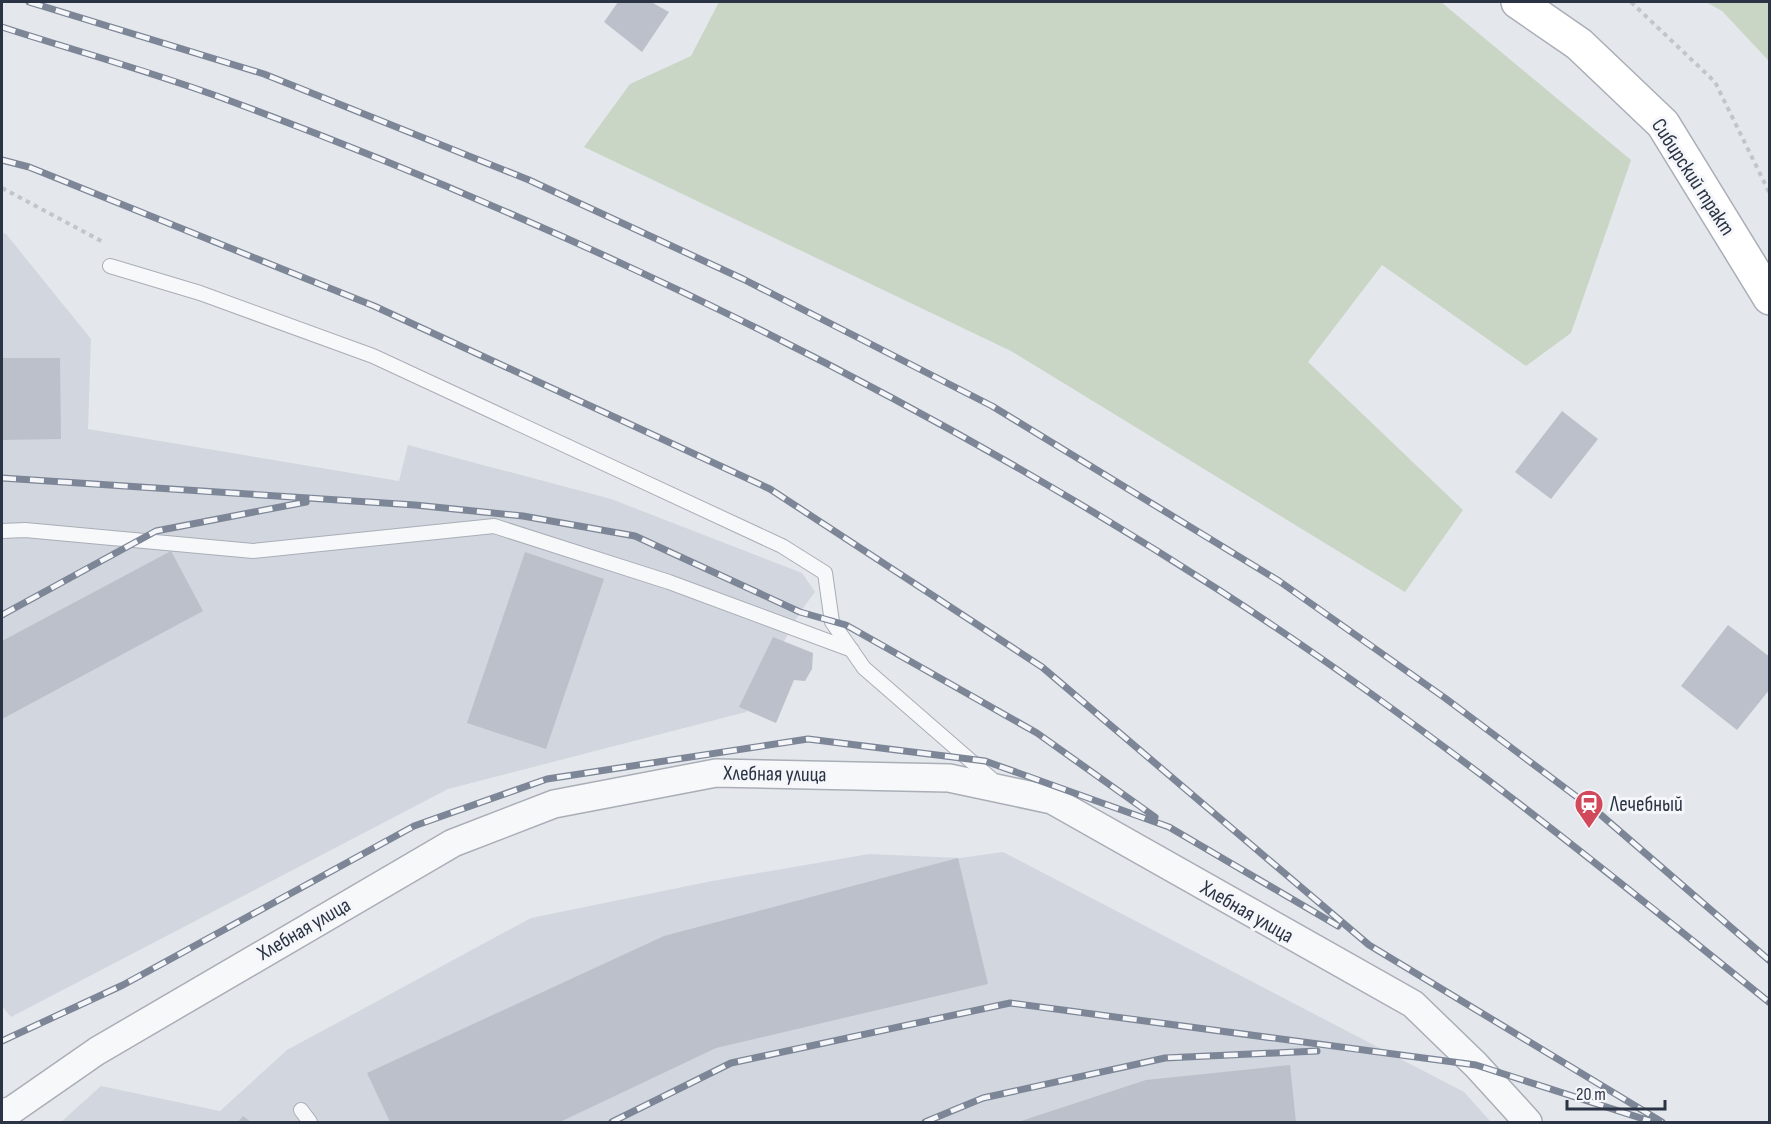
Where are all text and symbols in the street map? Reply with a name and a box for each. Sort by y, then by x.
street label: Сибирский тракт [1646,114,1740,240]
street label: Хлебная улица [722,761,827,787]
station icon: Лечебный [1573,788,1605,830]
place label: Лечебный [1609,792,1683,817]
street label: Хлебная улица [1195,875,1298,949]
street label: Хлебная улица [252,892,355,966]
scale bar [1567,1073,1664,1111]
text: 20 m [1576,1084,1606,1105]

